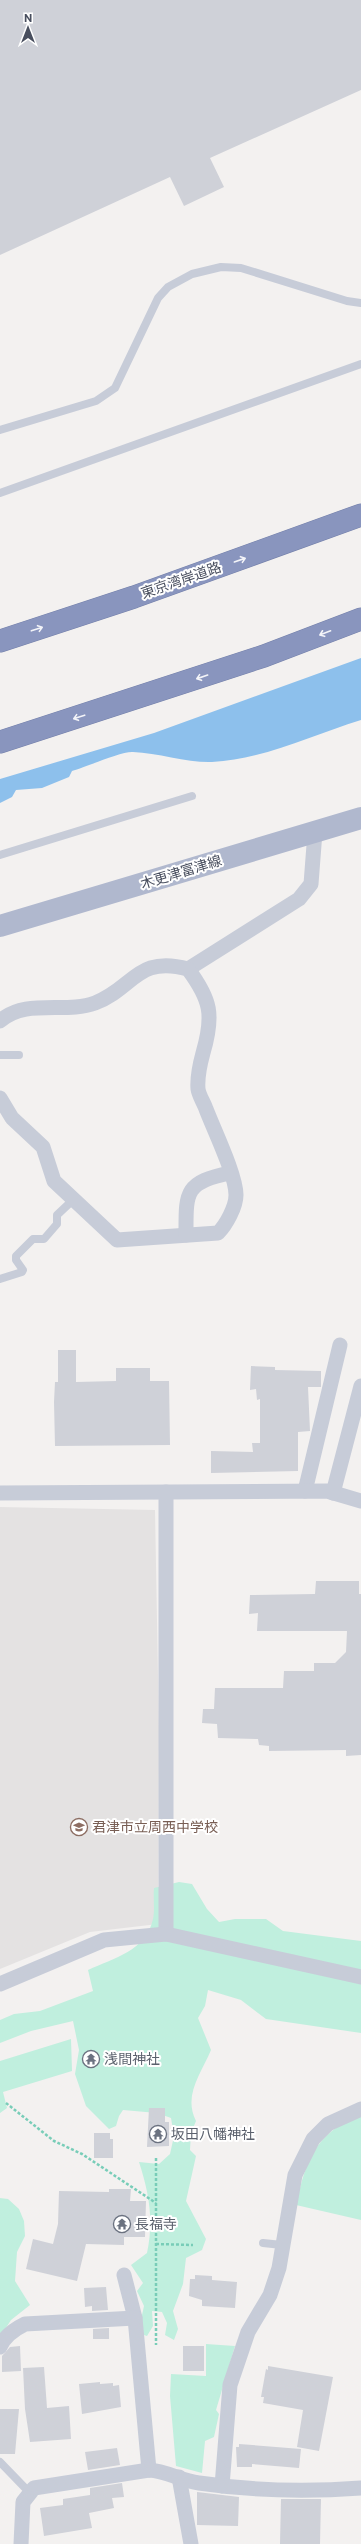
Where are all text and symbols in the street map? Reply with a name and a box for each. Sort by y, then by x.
north arrow [8,8,48,48]
text: N [24,11,32,24]
one-way arrow [233,555,245,563]
street label: 東京湾岸道路 [138,558,223,601]
one-way arrow [31,625,44,632]
one-way arrow [319,629,331,637]
one-way arrow [197,673,209,681]
one-way arrow [72,714,85,721]
street label: 木更津富津線 [138,851,224,892]
school or university icon: 君津市立周西中学校 [69,1817,89,1837]
place label: 君津市立周西中学校 [92,1818,218,1835]
temple icon: 浅間神社 [81,2049,101,2069]
place label: 浅間神社 [104,2050,160,2067]
temple icon: 坂田八幡神社 [148,2124,168,2144]
place label: 坂田八幡神社 [171,2125,255,2142]
temple icon: 長福寺 [112,2214,132,2234]
place label: 長福寺 [135,2215,177,2232]

